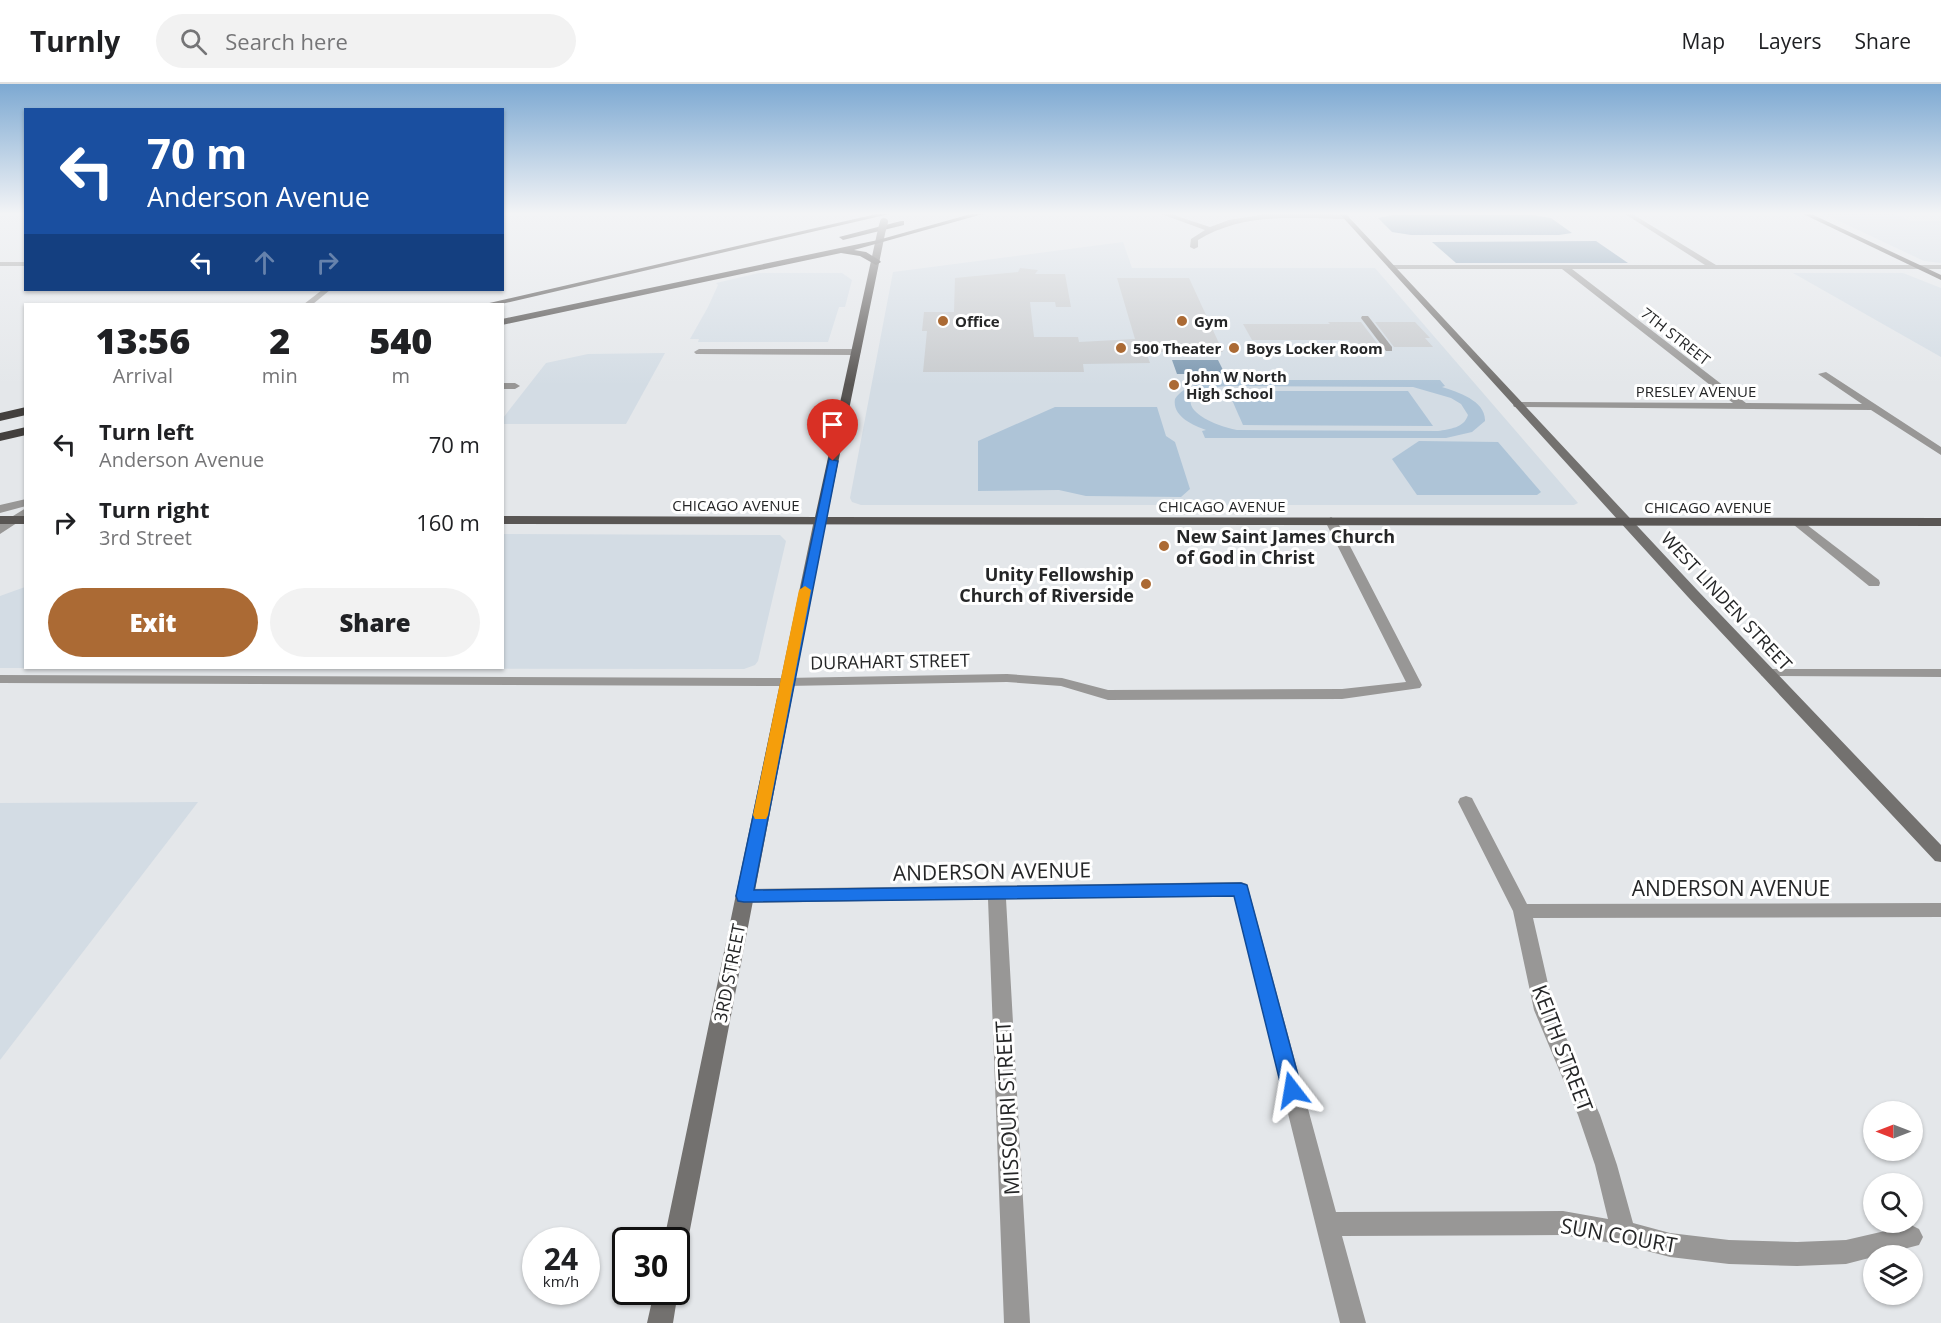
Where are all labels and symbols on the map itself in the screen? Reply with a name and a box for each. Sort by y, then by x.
street label: 7TH STREET [1637,303,1715,370]
place label: Office [955,311,1000,331]
place label: Gym [1194,311,1228,331]
marker: Office [936,314,950,328]
marker: Gym [1175,314,1189,328]
place label: 500 Theater [1133,338,1221,358]
place label: Boys Locker Room [1246,338,1383,358]
marker: 500 Theater [1114,341,1128,355]
marker: Boys Locker Room [1227,341,1241,355]
place label: John W North High School [1184,366,1287,403]
marker: John W North High School [1167,378,1181,392]
street label: PRESLEY AVENUE [1636,381,1756,401]
pin [807,399,858,461]
street label: CHICAGO AVENUE [672,495,800,515]
street label: CHICAGO AVENUE [1158,496,1286,516]
street label: CHICAGO AVENUE [1644,497,1772,517]
place label: New Saint James Church of God in Christ [1176,524,1395,569]
street label: WEST LINDEN STREET [1656,527,1798,675]
marker: New Saint James Church of God in Christ [1157,539,1171,553]
place label: Unity Fellowship Church of Riverside [959,562,1134,607]
marker: Unity Fellowship Church of Riverside [1139,577,1153,591]
street label: DURAHART STREET [810,648,970,674]
street label: ANDERSON AVENUE [893,855,1091,887]
street label: ANDERSON AVENUE [1632,874,1830,902]
street label: 3RD STREET [708,922,750,1024]
street label: KEITH STREET [1526,980,1600,1116]
street label: MISSOURI STREET [988,1020,1026,1196]
position arrow [1260,1058,1324,1122]
north arrow [1863,1101,1923,1161]
street label: SUN COURT [1559,1211,1680,1259]
speed limit sign: 30 [612,1227,690,1305]

